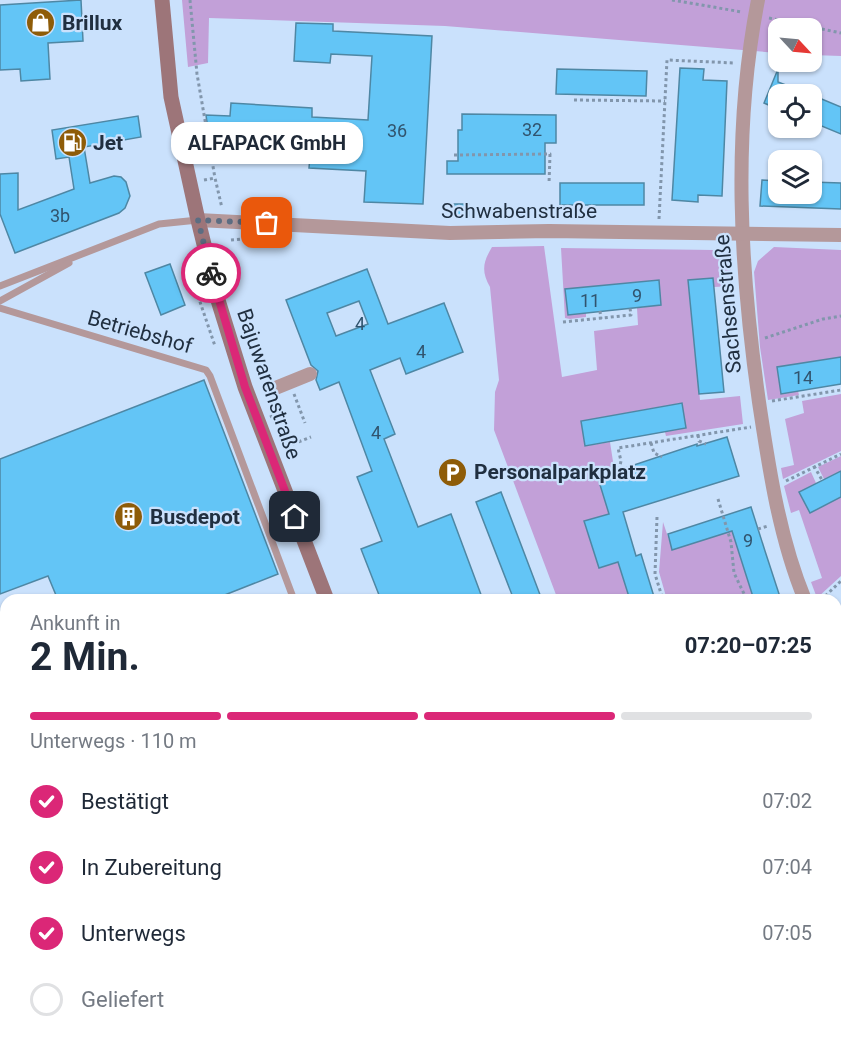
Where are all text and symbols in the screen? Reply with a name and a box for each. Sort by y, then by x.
shop icon: Brillux [25,7,57,39]
place label: Brillux [62,11,123,35]
north arrow [768,18,822,72]
map controls [768,18,822,204]
button: locate [768,84,822,138]
house number: 32 [522,119,542,140]
house number: 36 [387,120,407,141]
callout: ALFAPACK GmbH [171,121,363,163]
fuel station icon: Jet [56,127,88,159]
place label: Jet [93,131,123,155]
text: ALFAPACK GmbH [188,131,346,155]
button: layers [768,150,822,204]
pin [241,197,292,248]
street label: Schwabenstraße [441,199,597,223]
house number: 3b [50,205,70,226]
icon: bag [250,206,283,239]
street label: Sachsenstraße [710,233,746,375]
courier [181,243,241,303]
icon: bike [195,257,228,290]
house number: 9 [632,285,642,306]
house number: 11 [580,290,600,311]
street label: Betriebshof [85,306,196,359]
street label: Bajuwarenstraße [232,306,306,462]
house number: 4 [355,313,365,334]
house number: 4 [416,341,426,362]
house number: 14 [793,367,813,388]
house number: 4 [371,422,381,443]
parking icon: Personalparkplatz [437,456,469,488]
place label: Personalparkplatz [474,460,646,484]
pin [269,491,320,542]
icon: home [278,500,311,533]
building icon: Busdepot [113,501,145,533]
place label: Busdepot [150,505,240,529]
house number: 9 [743,530,753,551]
text: Ankunft in [30,611,121,635]
text: 07:20–07:25 [685,633,812,658]
text: 2 Min. [30,634,140,680]
text: Unterwegs · 110 m [30,729,197,753]
icon: check [30,785,63,818]
text: Bestätigt [81,789,169,814]
text: 07:02 [762,789,812,813]
icon: check [30,851,63,884]
text: In Zubereitung [81,855,222,880]
text: 07:04 [762,855,812,879]
icon: check [30,917,63,950]
text: Unterwegs [81,921,186,946]
text: 07:05 [762,921,812,945]
text: Geliefert [81,987,164,1012]

